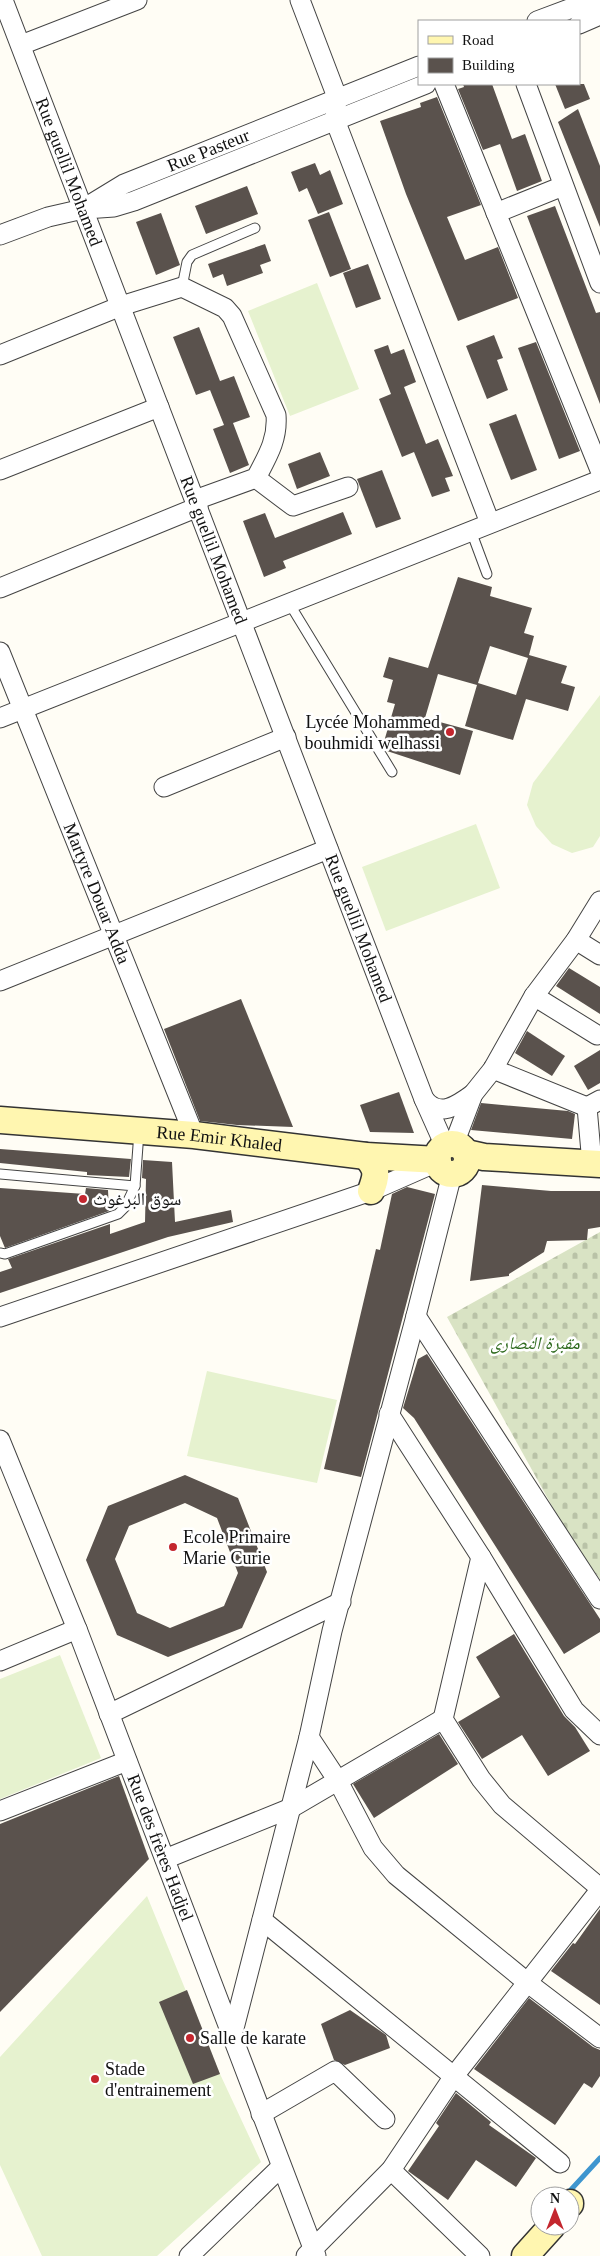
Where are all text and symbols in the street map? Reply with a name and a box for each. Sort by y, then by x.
legend [418,20,580,85]
text: Road [462,32,494,48]
text: Building [462,57,515,73]
street label: Rue guellil Mohamed [31,95,106,249]
street label: Rue Pasteur [164,125,252,176]
street label: Rue guellil Mohamed [176,473,251,627]
place label: Lycée Mohammed bouhmidi welhassi [305,712,440,753]
marker: Lycée Mohammed bouhmidi welhassi [444,726,456,738]
street label: Martyre Douar Adda [60,820,134,967]
street label: Rue guellil Mohamed [321,851,396,1005]
street label: Rue Emir Khaled [156,1122,283,1156]
place label: سوق البرغوث [93,1189,181,1210]
marker: سوق البرغوث [77,1193,89,1205]
park label: مقبرة النصارى [490,1333,581,1354]
place label: Ecole Primaire Marie Curie [183,1527,290,1568]
marker: Ecole Primaire Marie Curie [167,1541,179,1553]
street label: Rue des frères Hadjel [123,1771,197,1924]
place label: Salle de karate [200,2028,306,2048]
marker: Salle de karate [184,2032,196,2044]
place label: Stade d'entrainement [105,2059,211,2100]
marker: Stade d'entrainement [89,2073,101,2085]
north arrow [530,2186,580,2236]
text: N [550,2191,560,2206]

